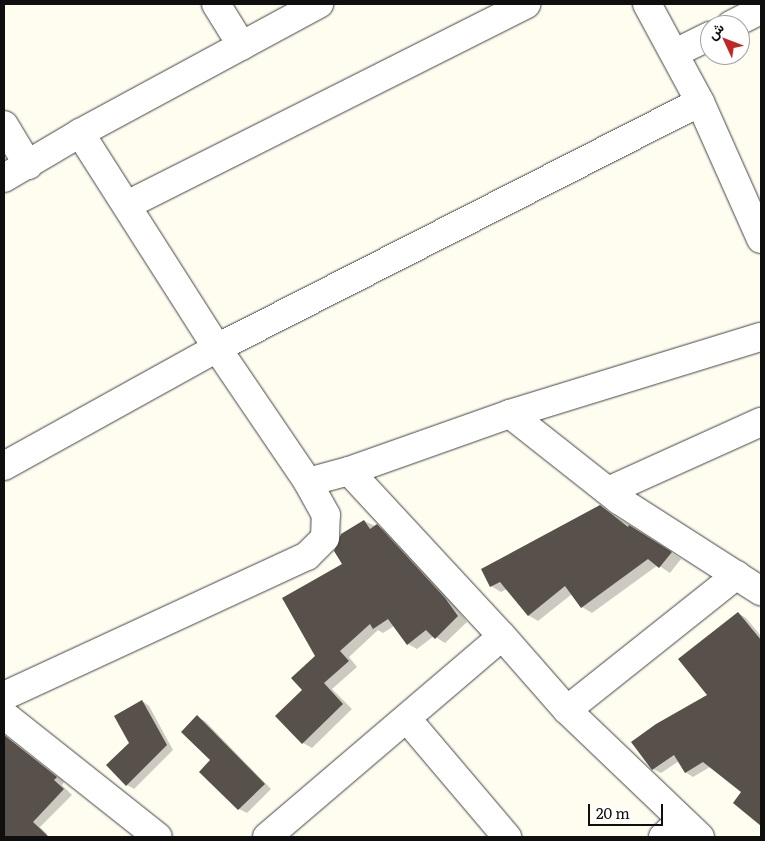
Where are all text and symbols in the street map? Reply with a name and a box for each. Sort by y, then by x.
north arrow [700,15,750,65]
text: ش [702,17,728,43]
scale bar [590,794,665,826]
text: 20 m [596,801,630,824]

